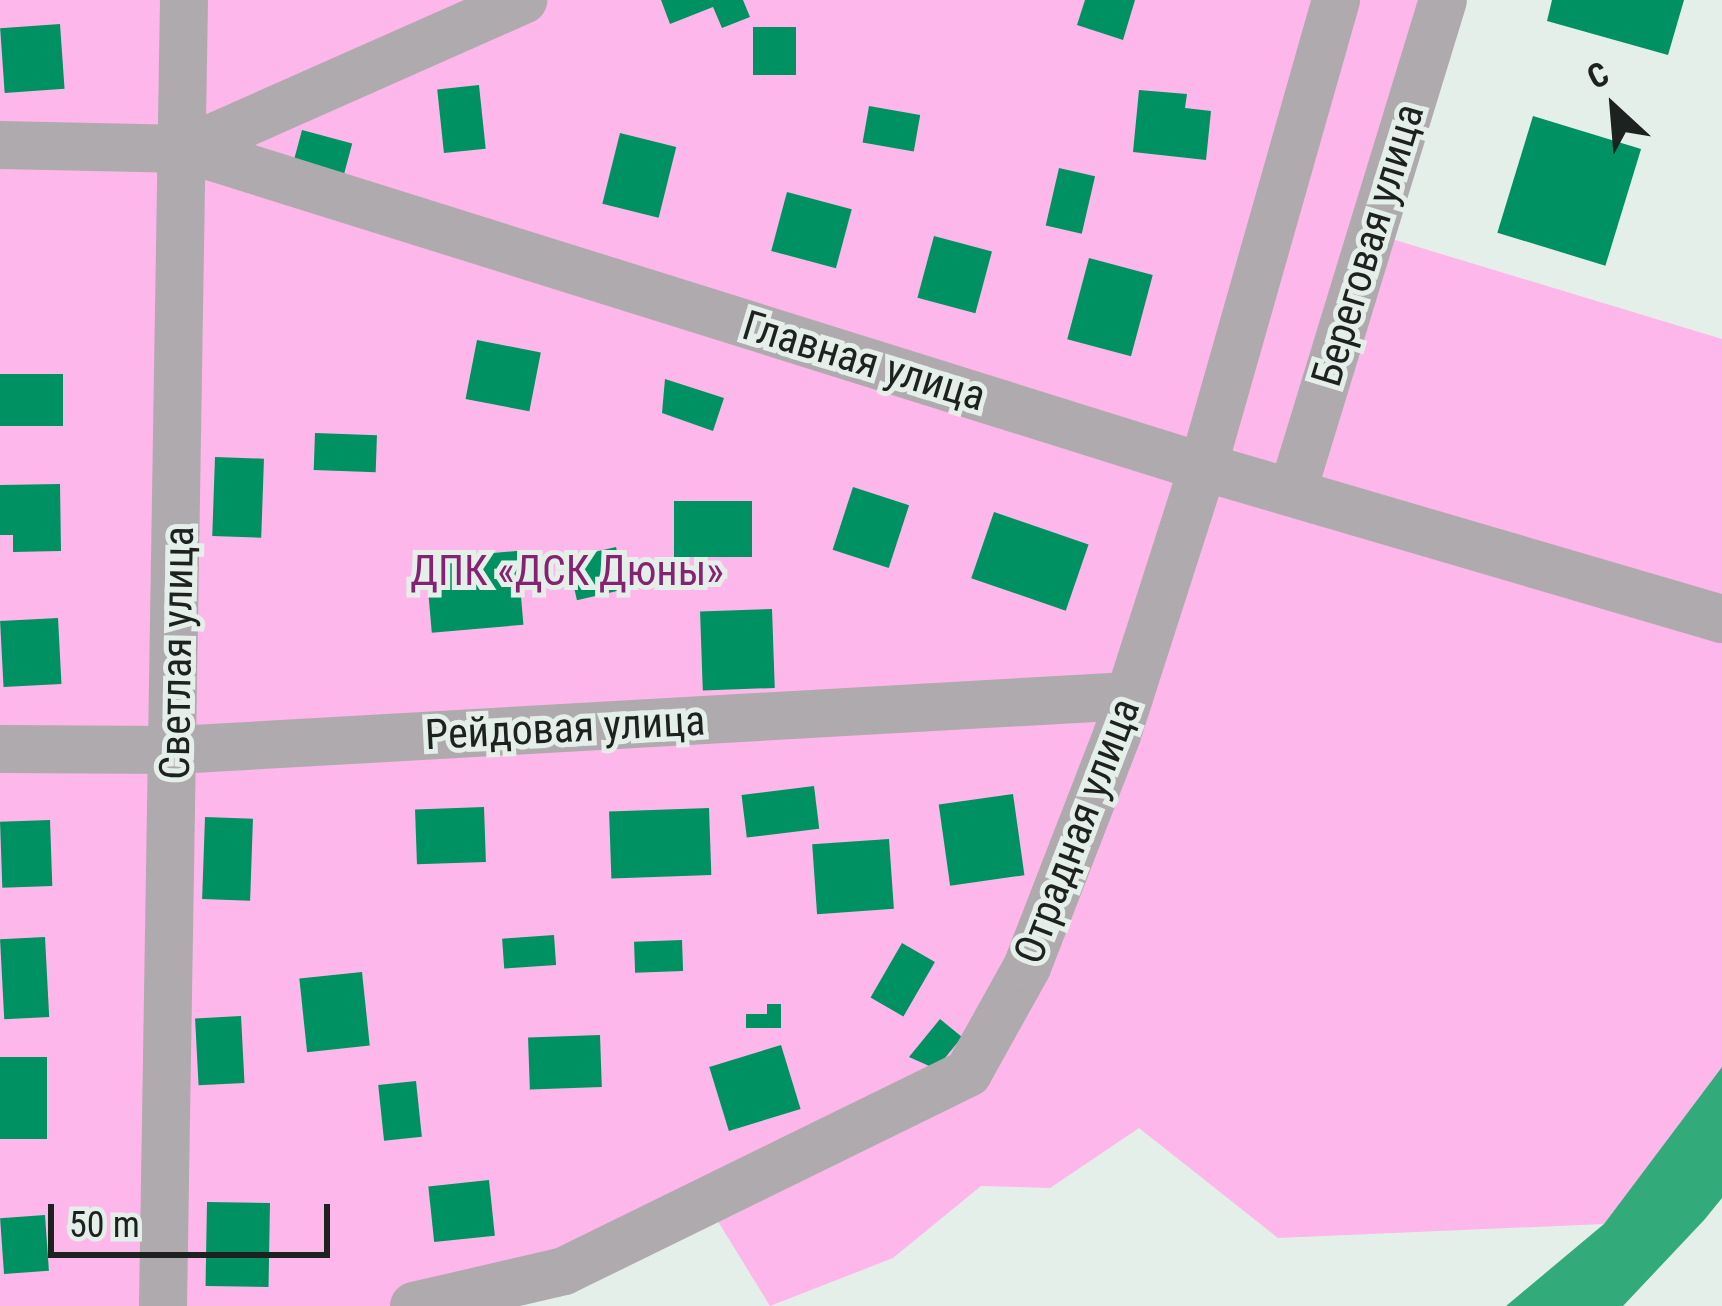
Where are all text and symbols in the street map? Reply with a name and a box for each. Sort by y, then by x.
north arrow [1554,48,1674,168]
text: С [1581,54,1615,97]
street label: Береговая улица [1301,98,1435,392]
street label: Главная улица [736,300,992,422]
street label: Светлая улица [150,526,204,780]
park label: ДПК «ДСК Дюны» [410,546,724,596]
street label: Отрадная улица [1003,692,1151,970]
street label: Рейдовая улица [424,695,706,761]
scale bar [54,1180,336,1254]
text: 50 m [69,1204,140,1246]

